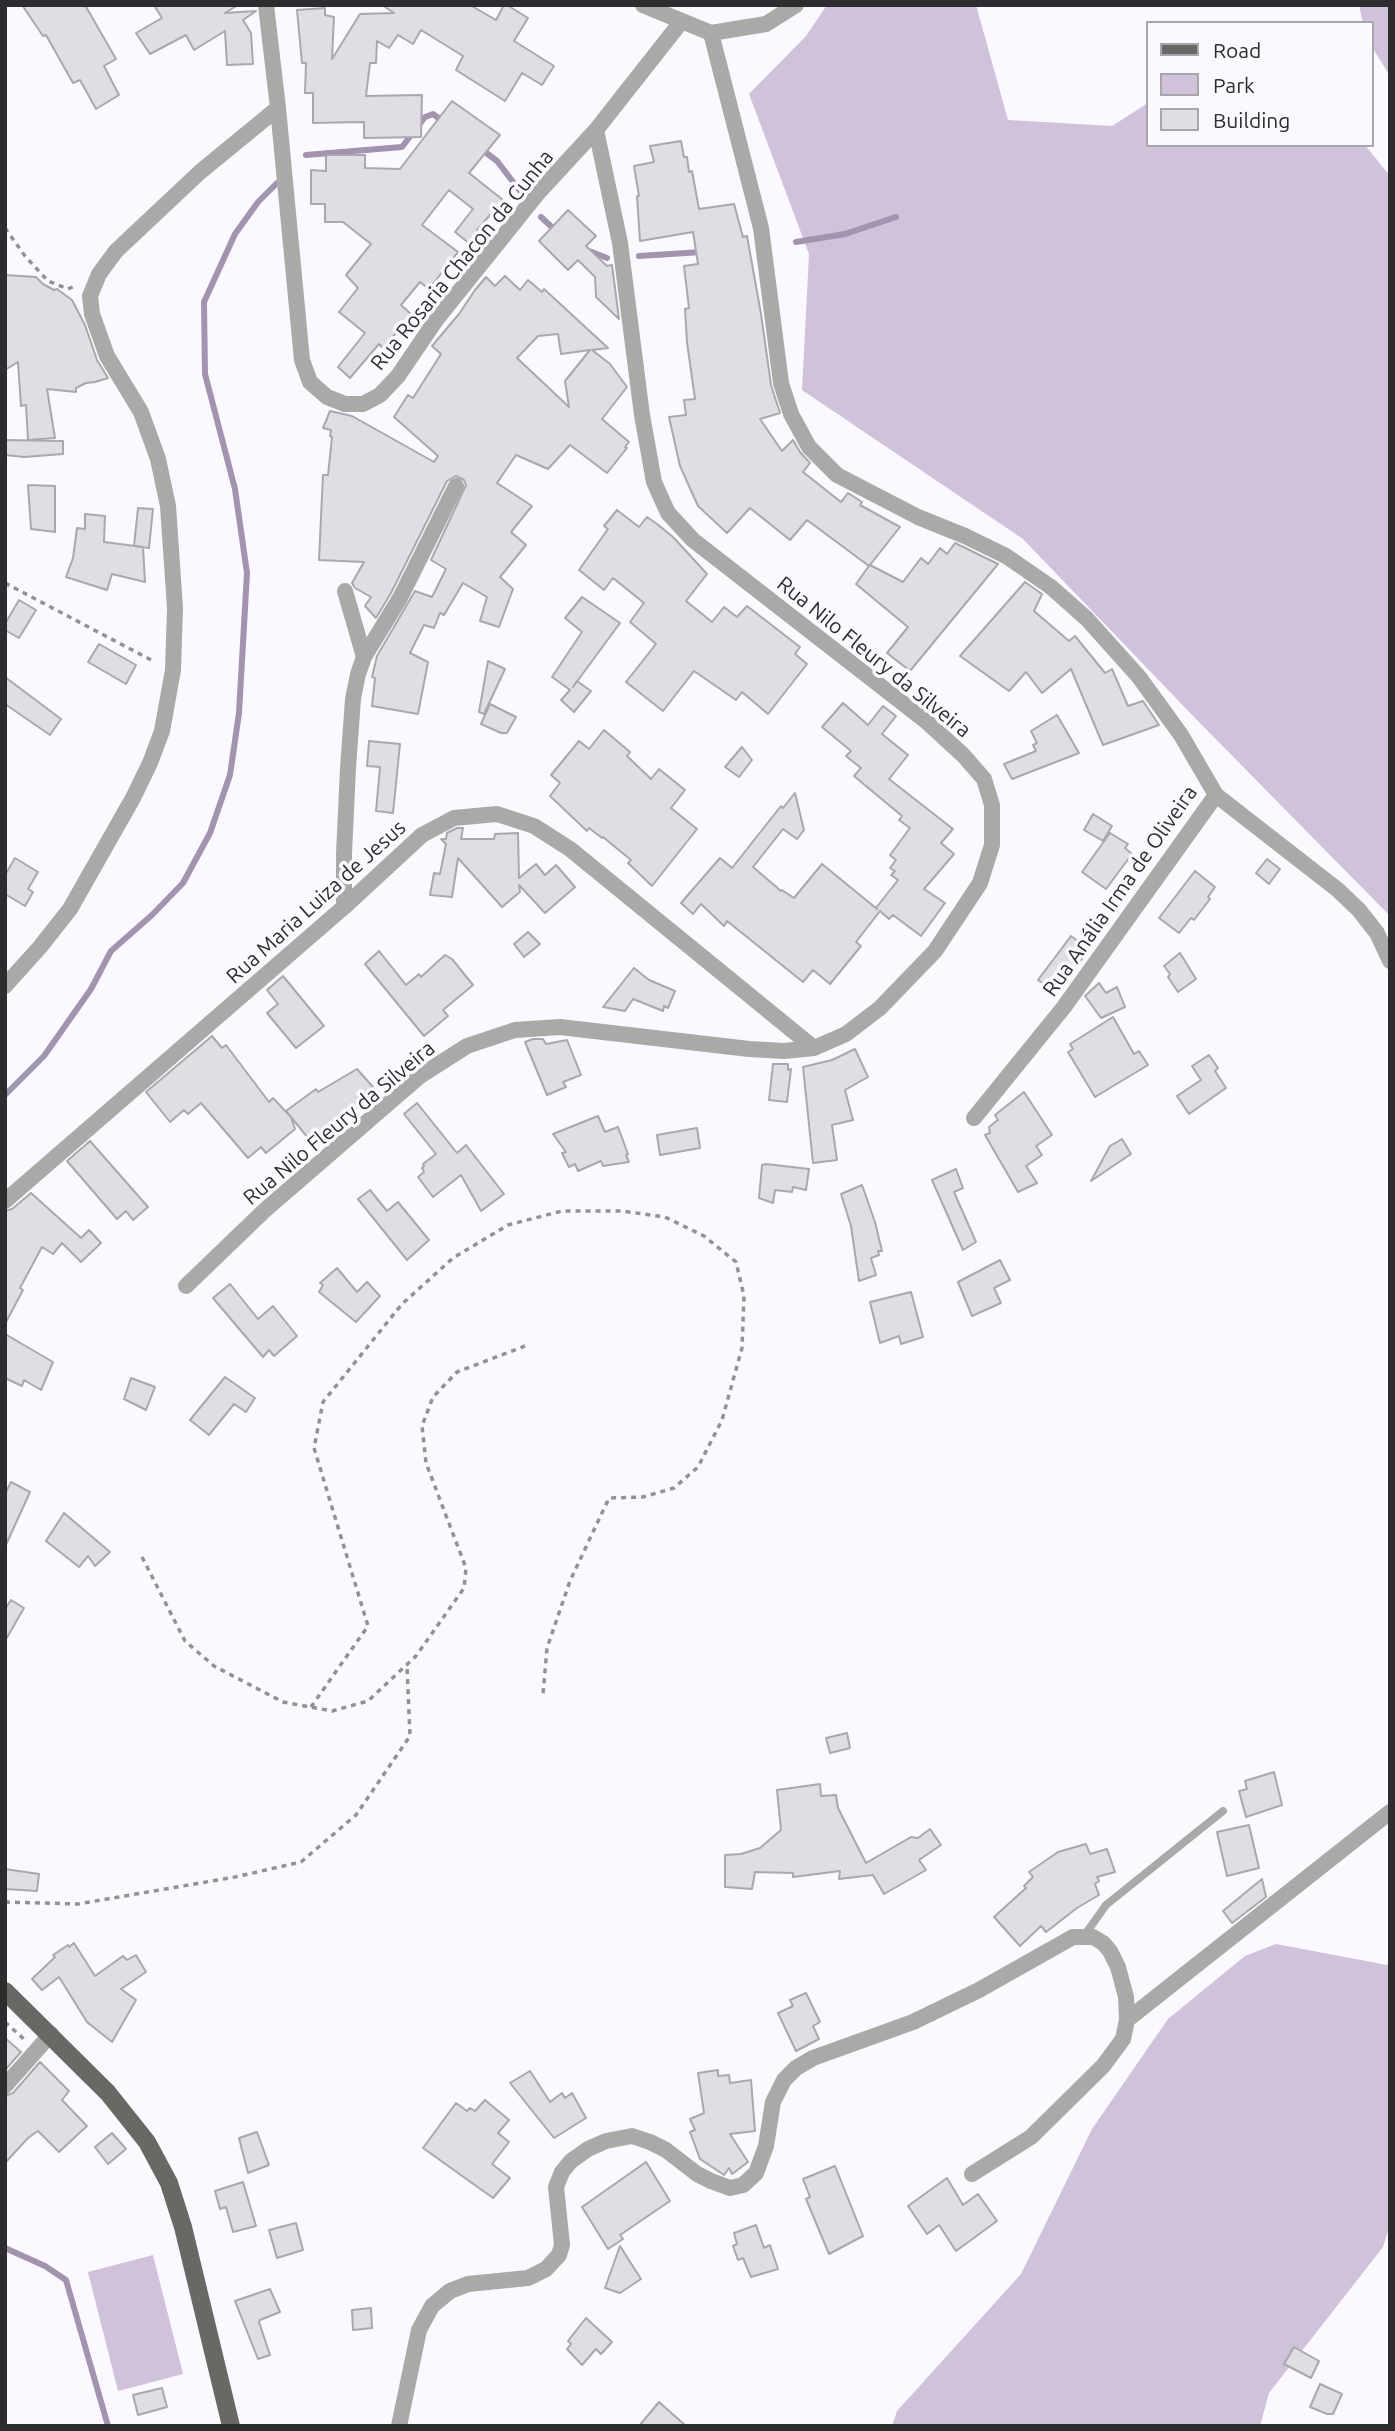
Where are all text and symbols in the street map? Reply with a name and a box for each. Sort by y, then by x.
legend [1146,21,1374,147]
text: Road [1213,38,1261,62]
text: Park [1213,73,1255,97]
text: Building [1213,108,1290,132]
street label: Rua Rosaria Chacon da Cunha [365,145,559,375]
street label: Rua Nilo Fleury da Silveira [772,571,976,743]
street label: Rua Anália Irma de Oliveira [1038,781,1202,1001]
street label: Rua Maria Luiza de Jesus [221,815,411,989]
street label: Rua Nilo Fleury da Silveira [238,1036,440,1210]

